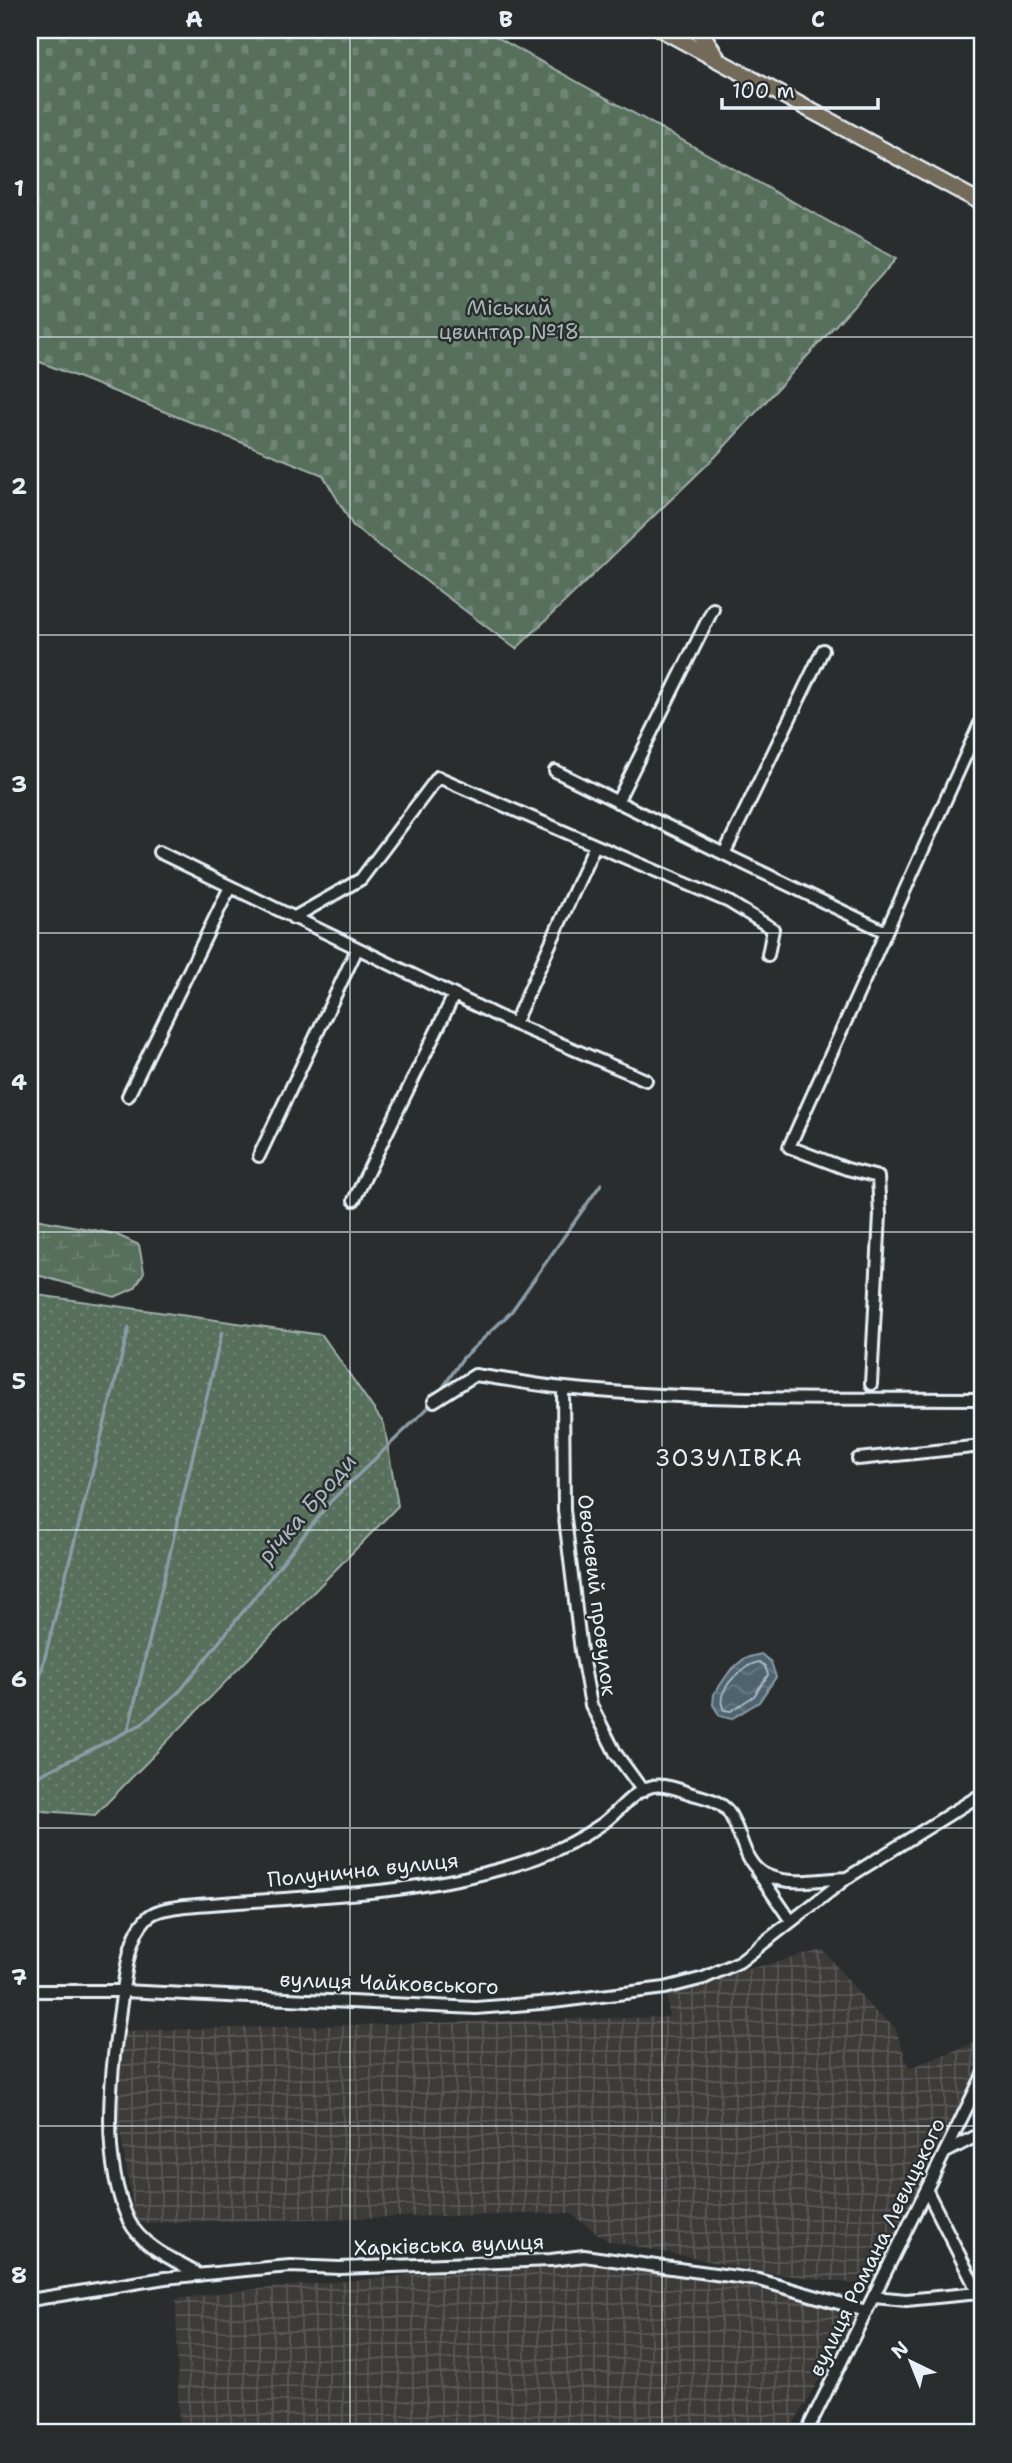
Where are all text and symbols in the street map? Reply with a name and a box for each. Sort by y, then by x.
text: A [185,4,203,34]
text: B [499,4,513,34]
text: C [811,4,825,34]
scale bar [722,66,877,110]
text: 100 m [732,77,795,105]
text: 1 [14,173,24,203]
park label: Міський цвинтар №18 [439,294,579,346]
text: 2 [11,471,27,501]
text: 3 [11,769,27,799]
text: 4 [11,1067,27,1097]
text: 5 [12,1366,26,1396]
district label: ЗОЗУЛІВКА [656,1443,804,1473]
water label: річка Броди [250,1447,363,1570]
street label: Овочевий провулок [571,1493,623,1697]
text: 6 [11,1664,27,1694]
street label: Полунична вулиця [266,1846,460,1894]
text: 7 [11,1962,27,1992]
street label: вулиця Чайковського [279,1965,499,2001]
street label: вулиця Романа Левицького [802,2113,952,2381]
street label: Харківська вулиця [353,2228,545,2262]
text: 8 [11,2260,27,2290]
north arrow [876,2326,946,2396]
text: N [886,2336,914,2364]

